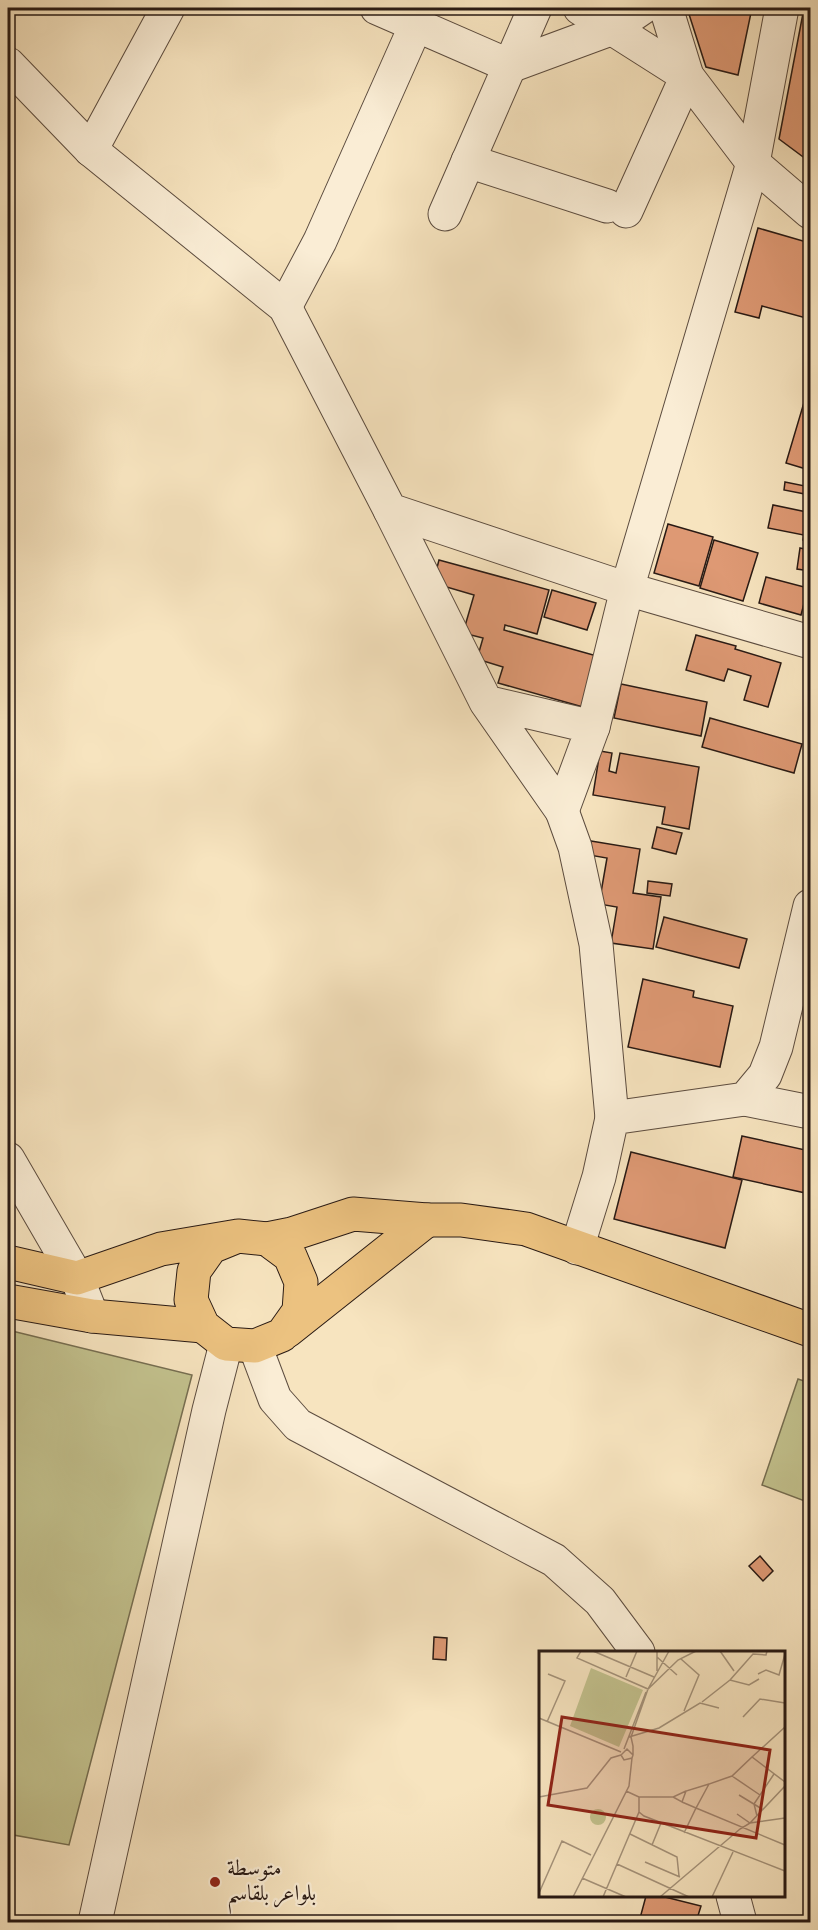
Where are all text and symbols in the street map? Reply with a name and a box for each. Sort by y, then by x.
inset map [539,1651,785,1897]
place label: متوسطة بلواعر بلقاسم [227,1855,316,1914]
marker: متوسطة بلواعر بلقاسم [208,1875,222,1889]

